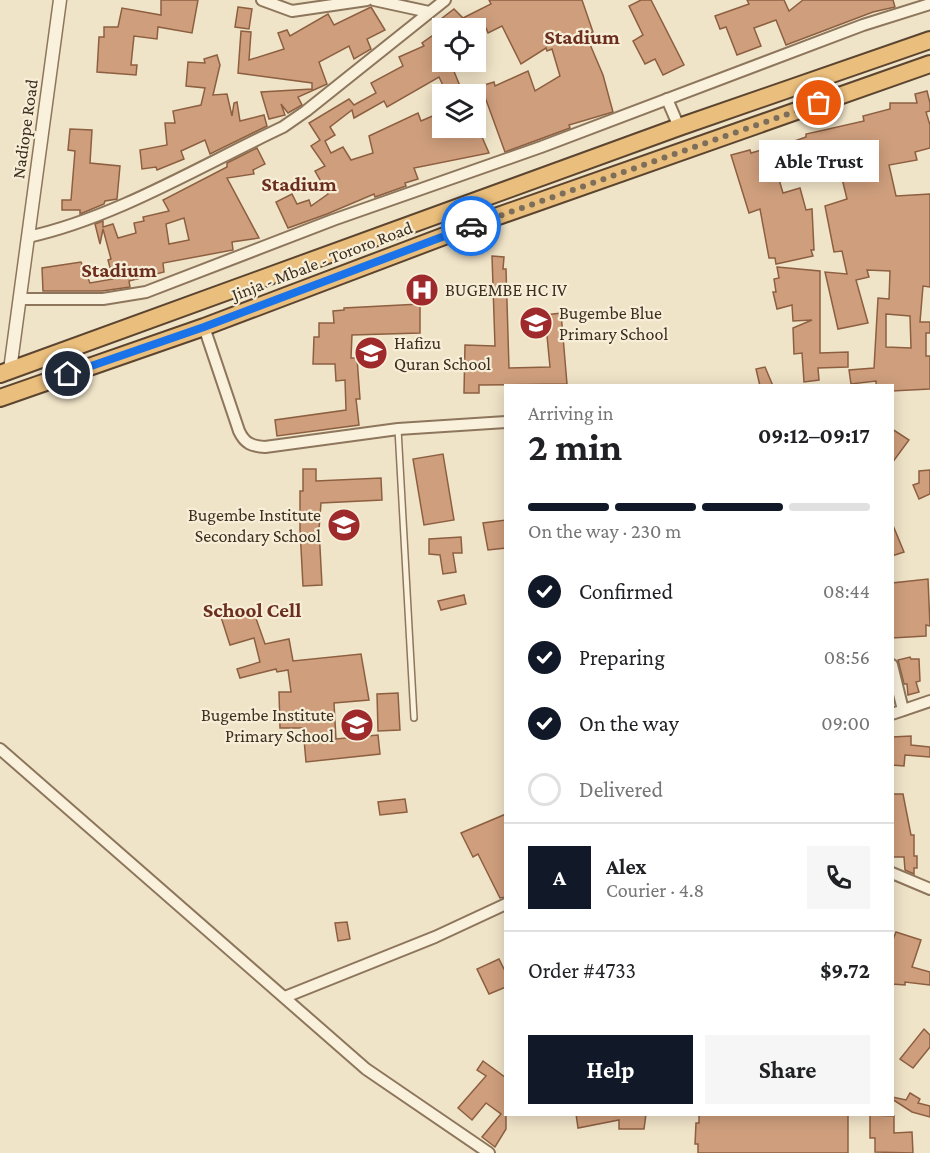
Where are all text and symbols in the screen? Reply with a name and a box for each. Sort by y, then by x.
map controls [432,18,486,138]
button: locate [432,18,486,72]
district label: Stadium [544,25,620,49]
street label: Nadiope Road [8,77,42,180]
pin [793,77,844,128]
button: layers [432,84,486,138]
icon: bag [802,86,835,119]
callout: Able Trust [759,139,879,181]
text: Able Trust [775,150,863,172]
district label: Stadium [261,172,337,196]
courier [441,196,501,256]
icon: car [455,210,488,243]
street label: Jinja - Mbale - Tororo Road [227,217,416,306]
district label: Stadium [81,258,157,282]
hospital icon: BUGEMBE HC IV [404,272,440,308]
place label: BUGEMBE HC IV [445,280,568,300]
place label: Bugembe Blue Primary School [559,303,668,344]
school or university icon: Bugembe Blue Primary School [518,305,554,341]
place label: Hafizu Quran School [394,333,491,374]
school or university icon: Hafizu Quran School [353,335,389,371]
pin [42,348,93,399]
icon: home [51,357,84,390]
text: Arriving in [528,402,613,424]
text: 09:12–09:17 [758,423,870,448]
text: 2 min [528,425,622,468]
place label: Bugembe Institute Secondary School [188,505,321,546]
school or university icon: Bugembe Institute Secondary School [326,507,362,543]
text: On the way · 230 m [528,520,681,542]
icon: check [528,575,561,608]
text: Confirmed [579,579,673,604]
text: 08:44 [823,580,870,602]
district label: School Cell [203,598,301,622]
icon: check [528,641,561,674]
text: Preparing [579,645,665,670]
text: 08:56 [824,646,870,668]
place label: Bugembe Institute Primary School [201,705,334,746]
school or university icon: Bugembe Institute Primary School [339,707,375,743]
icon: check [528,707,561,740]
text: On the way [579,711,679,736]
text: 09:00 [821,712,870,734]
text: Delivered [579,777,663,802]
button: phone [807,846,870,909]
text: Alex [606,854,647,879]
text: A [553,865,566,890]
text: Courier · 4.8 [606,879,704,901]
text: Order #4733 [528,958,636,983]
text: $9.72 [820,958,870,983]
button: Help [528,1035,693,1104]
button: Share [705,1035,870,1104]

